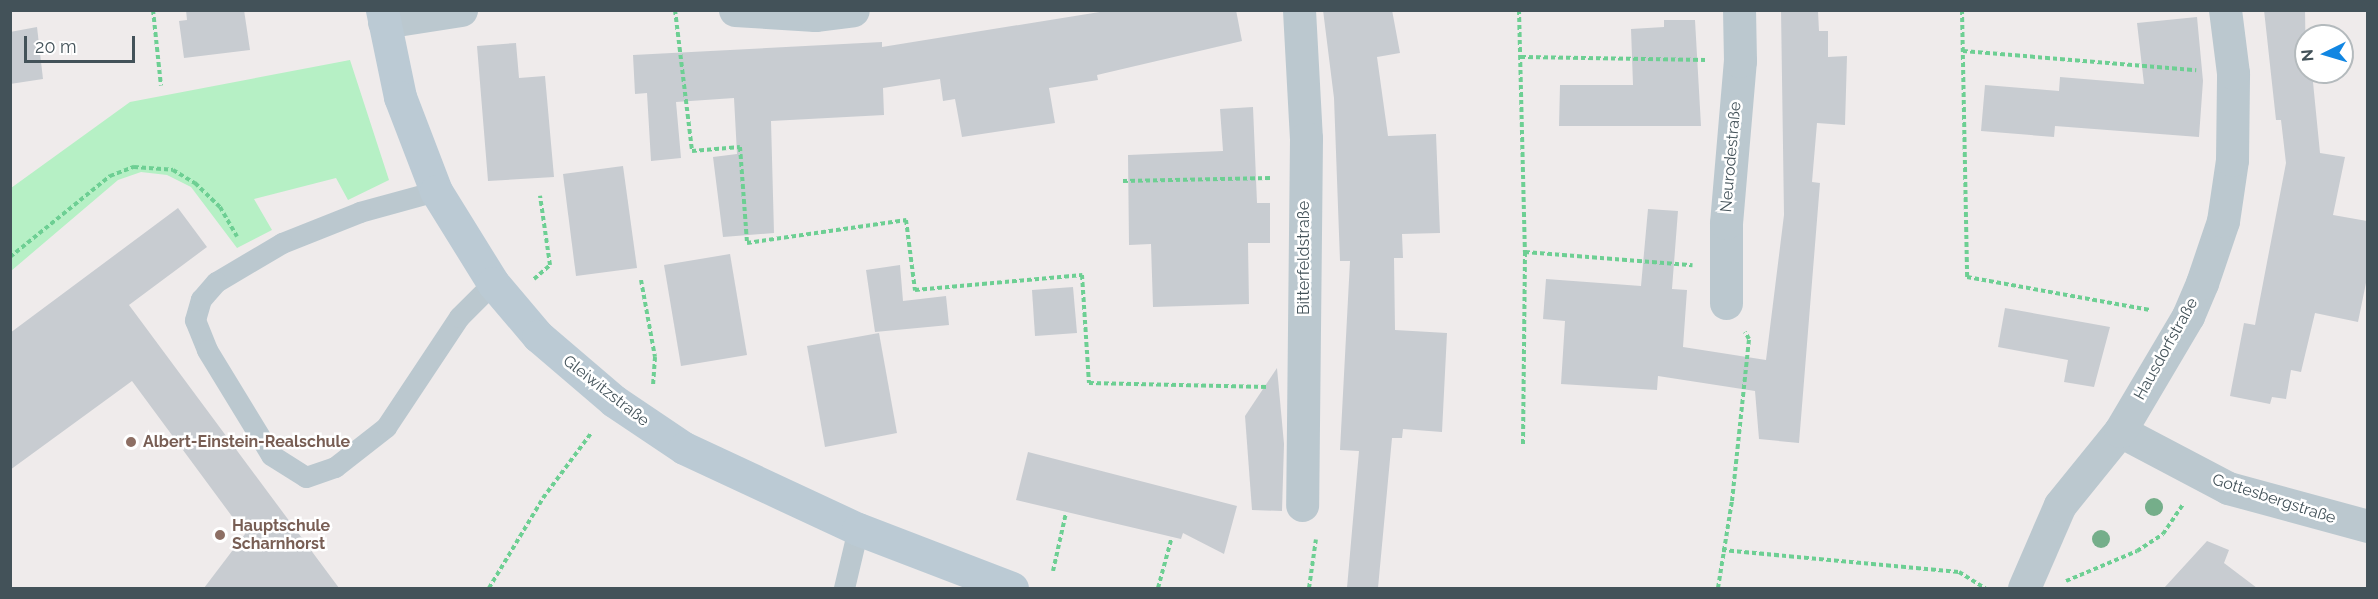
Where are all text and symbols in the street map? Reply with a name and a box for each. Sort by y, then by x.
scale bar [27,24,138,62]
north arrow [2294,24,2354,84]
text: 20 m [35,36,77,57]
text: N [2298,49,2318,62]
street label: Neurodestraße [1717,101,1745,213]
street label: Bitterfeldstraße [1294,201,1314,315]
street label: Hausdorfstraße [2130,295,2202,403]
street label: Gleiwitzstraße [559,351,653,431]
place label: Albert-Einstein-Realschule [143,432,350,452]
marker: Albert-Einstein-Realschule [124,435,138,449]
street label: Gottesbergstraße [2210,470,2338,528]
place label: Hauptschule Scharnhorst [232,516,330,554]
marker: Hauptschule Scharnhorst [213,528,227,542]

